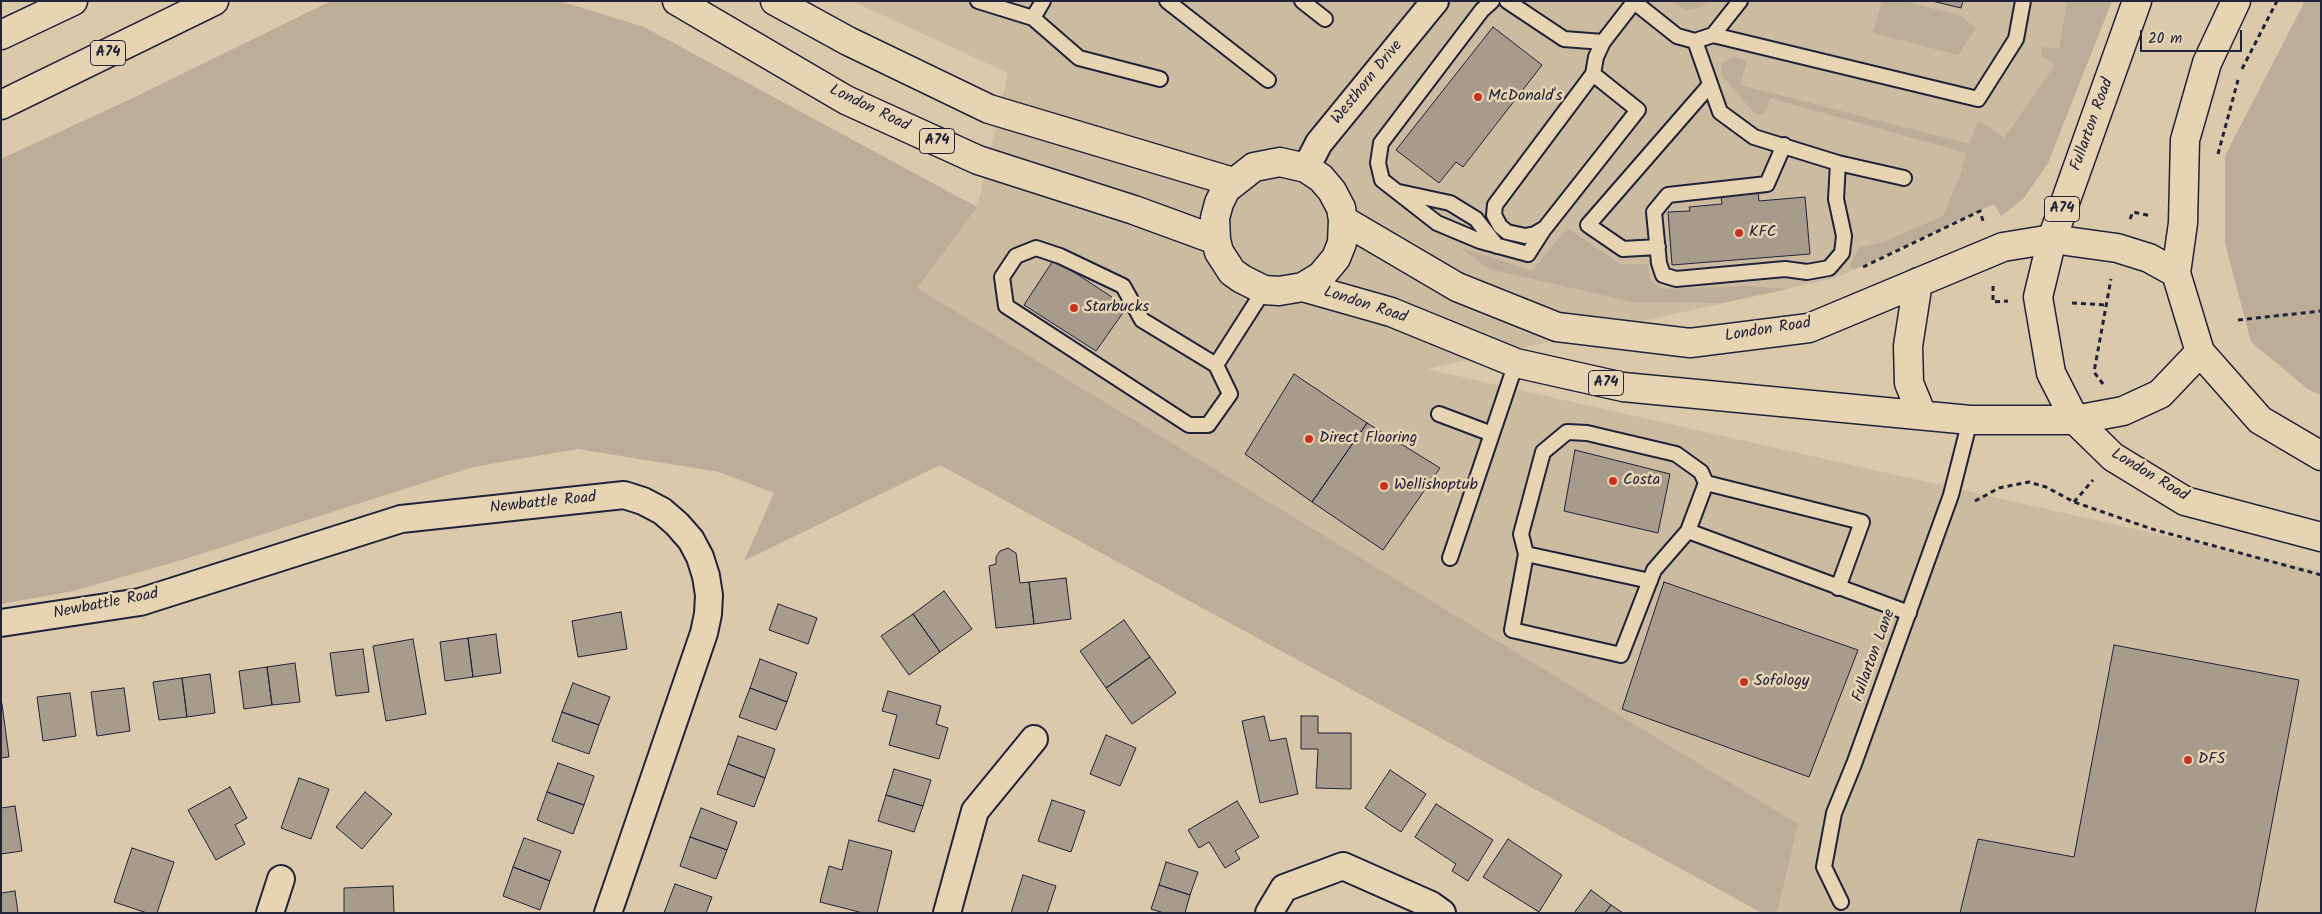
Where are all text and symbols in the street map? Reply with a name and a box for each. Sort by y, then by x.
scale bar [2142,20,2244,52]
text: 20 m [2148,27,2182,51]
street label: Westhorn Drive [1328,37,1408,129]
road number: A74 [90,40,126,66]
street label: Fullarton Road [2067,76,2119,174]
street label: London Road [826,81,912,137]
place label: McDonald's [1488,87,1562,107]
marker: McDonald's [1472,91,1484,103]
road number: A74 [920,128,954,154]
road number: A74 [2044,196,2080,222]
place label: KFC [1749,223,1776,243]
marker: KFC [1733,227,1745,239]
street label: London Road [1321,283,1409,329]
place label: Starbucks [1084,298,1149,318]
marker: Starbucks [1068,302,1080,314]
street label: London Road [1724,315,1812,347]
road number: A74 [1588,370,1624,396]
place label: Direct Flooring [1319,429,1417,449]
marker: Direct Flooring [1303,433,1315,445]
street label: London Road [2107,445,2191,507]
place label: Costa [1623,471,1660,491]
marker: Costa [1607,475,1619,487]
place label: Wellishoptub [1394,476,1478,496]
marker: Wellishoptub [1378,480,1390,492]
street label: Newbattle Road [489,489,597,519]
street label: Newbattle Road [52,585,160,625]
street label: Fullarton Lane [1849,607,1901,705]
place label: Sofology [1754,672,1809,692]
marker: Sofology [1738,676,1750,688]
place label: DFS [2198,750,2225,770]
marker: DFS [2182,754,2194,766]

